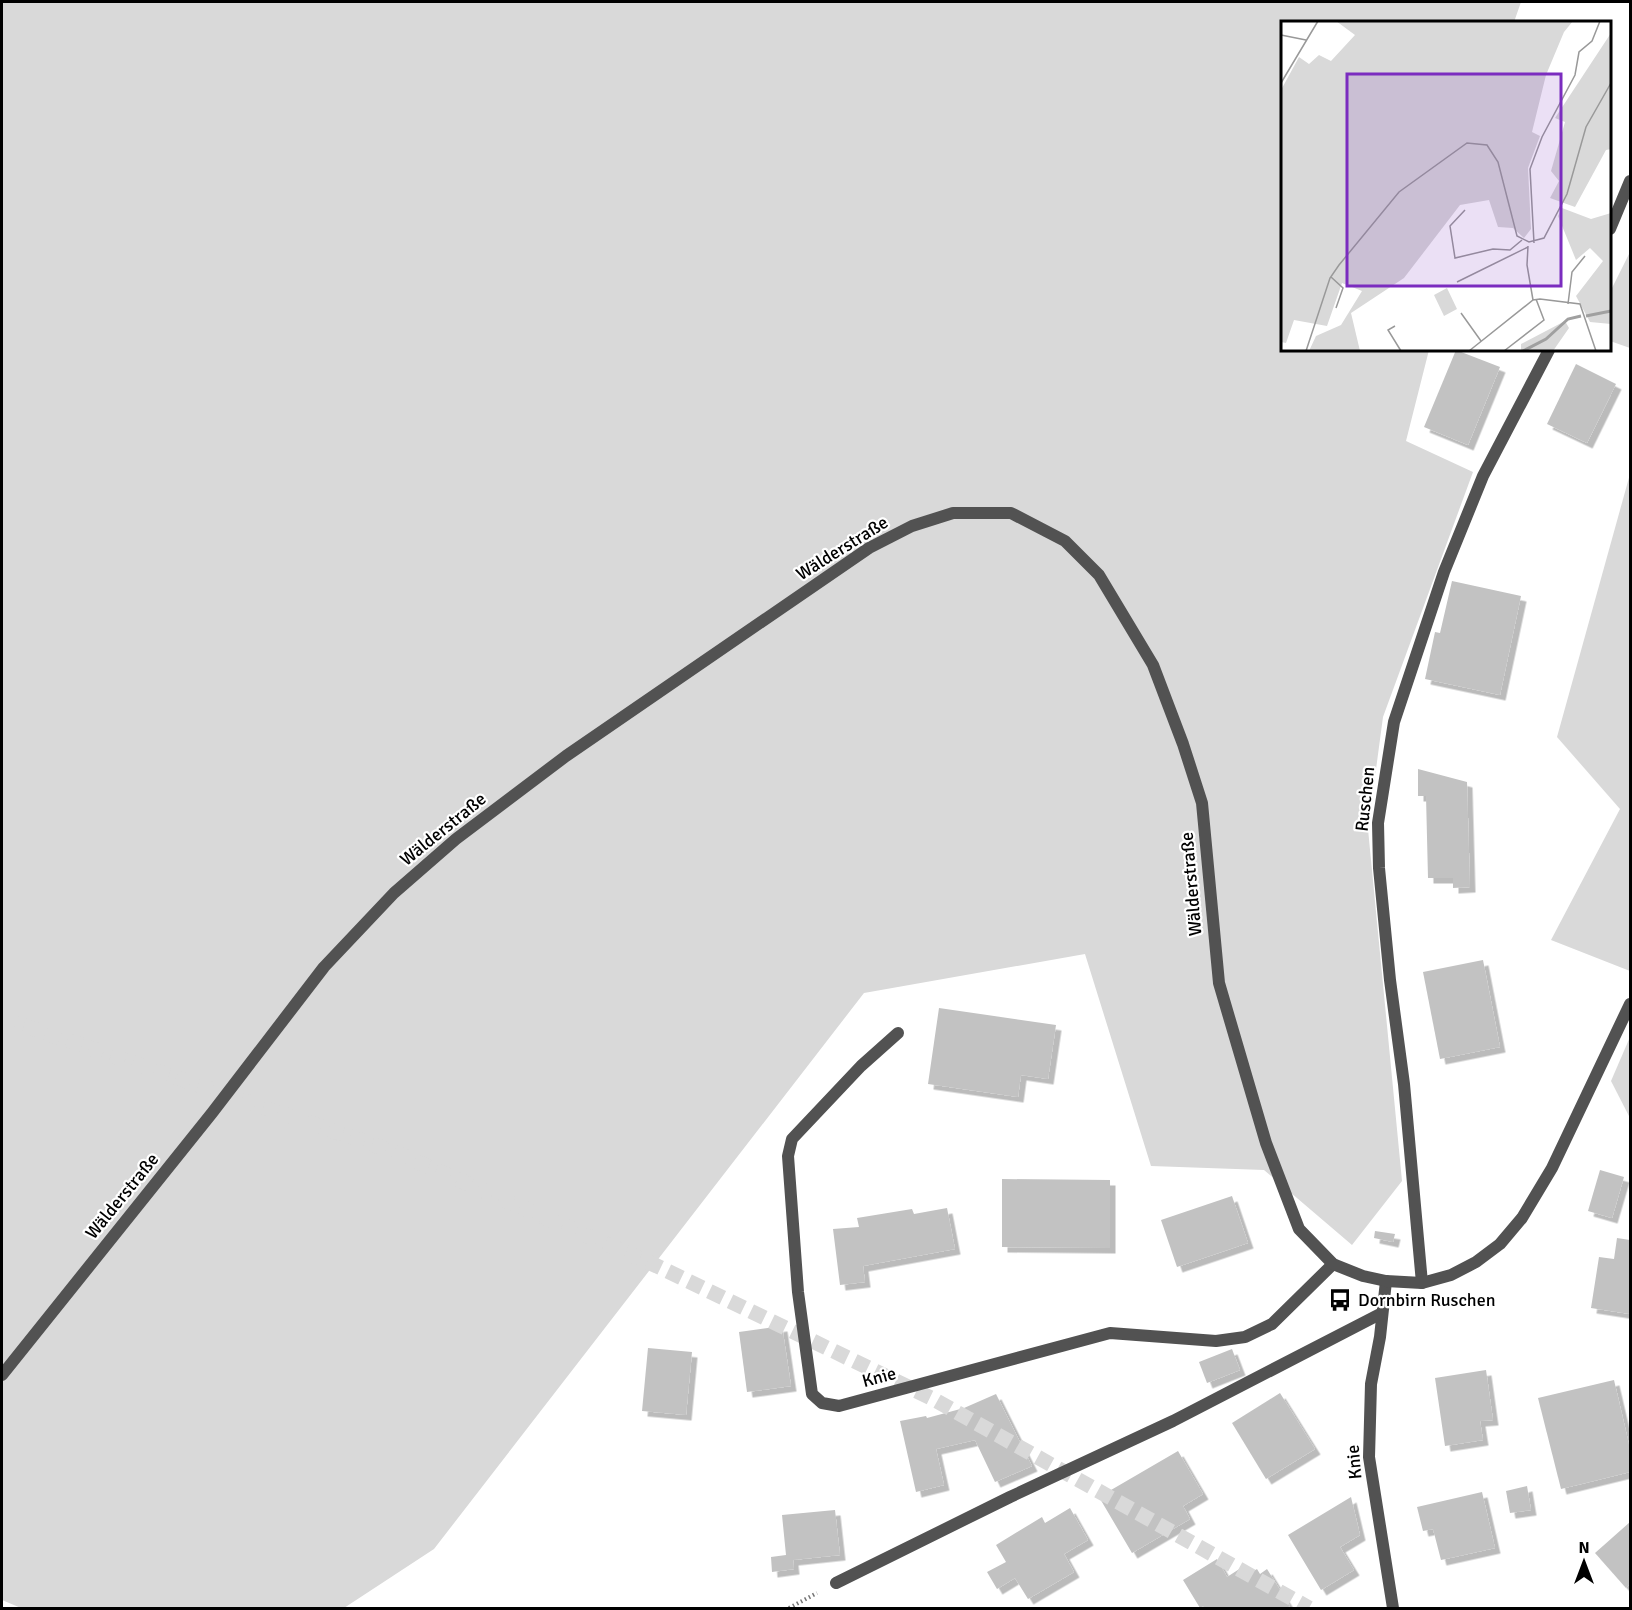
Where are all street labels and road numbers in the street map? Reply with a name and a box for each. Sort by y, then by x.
street label: Wälderstraße [792,511,892,585]
street label: Ruschen [1351,765,1379,833]
street label: Wälderstraße [396,788,490,870]
street label: Wälderstraße [1176,831,1206,937]
street label: Wälderstraße [81,1149,163,1243]
street label: Knie [860,1362,898,1392]
street label: Knie [1342,1444,1366,1480]

